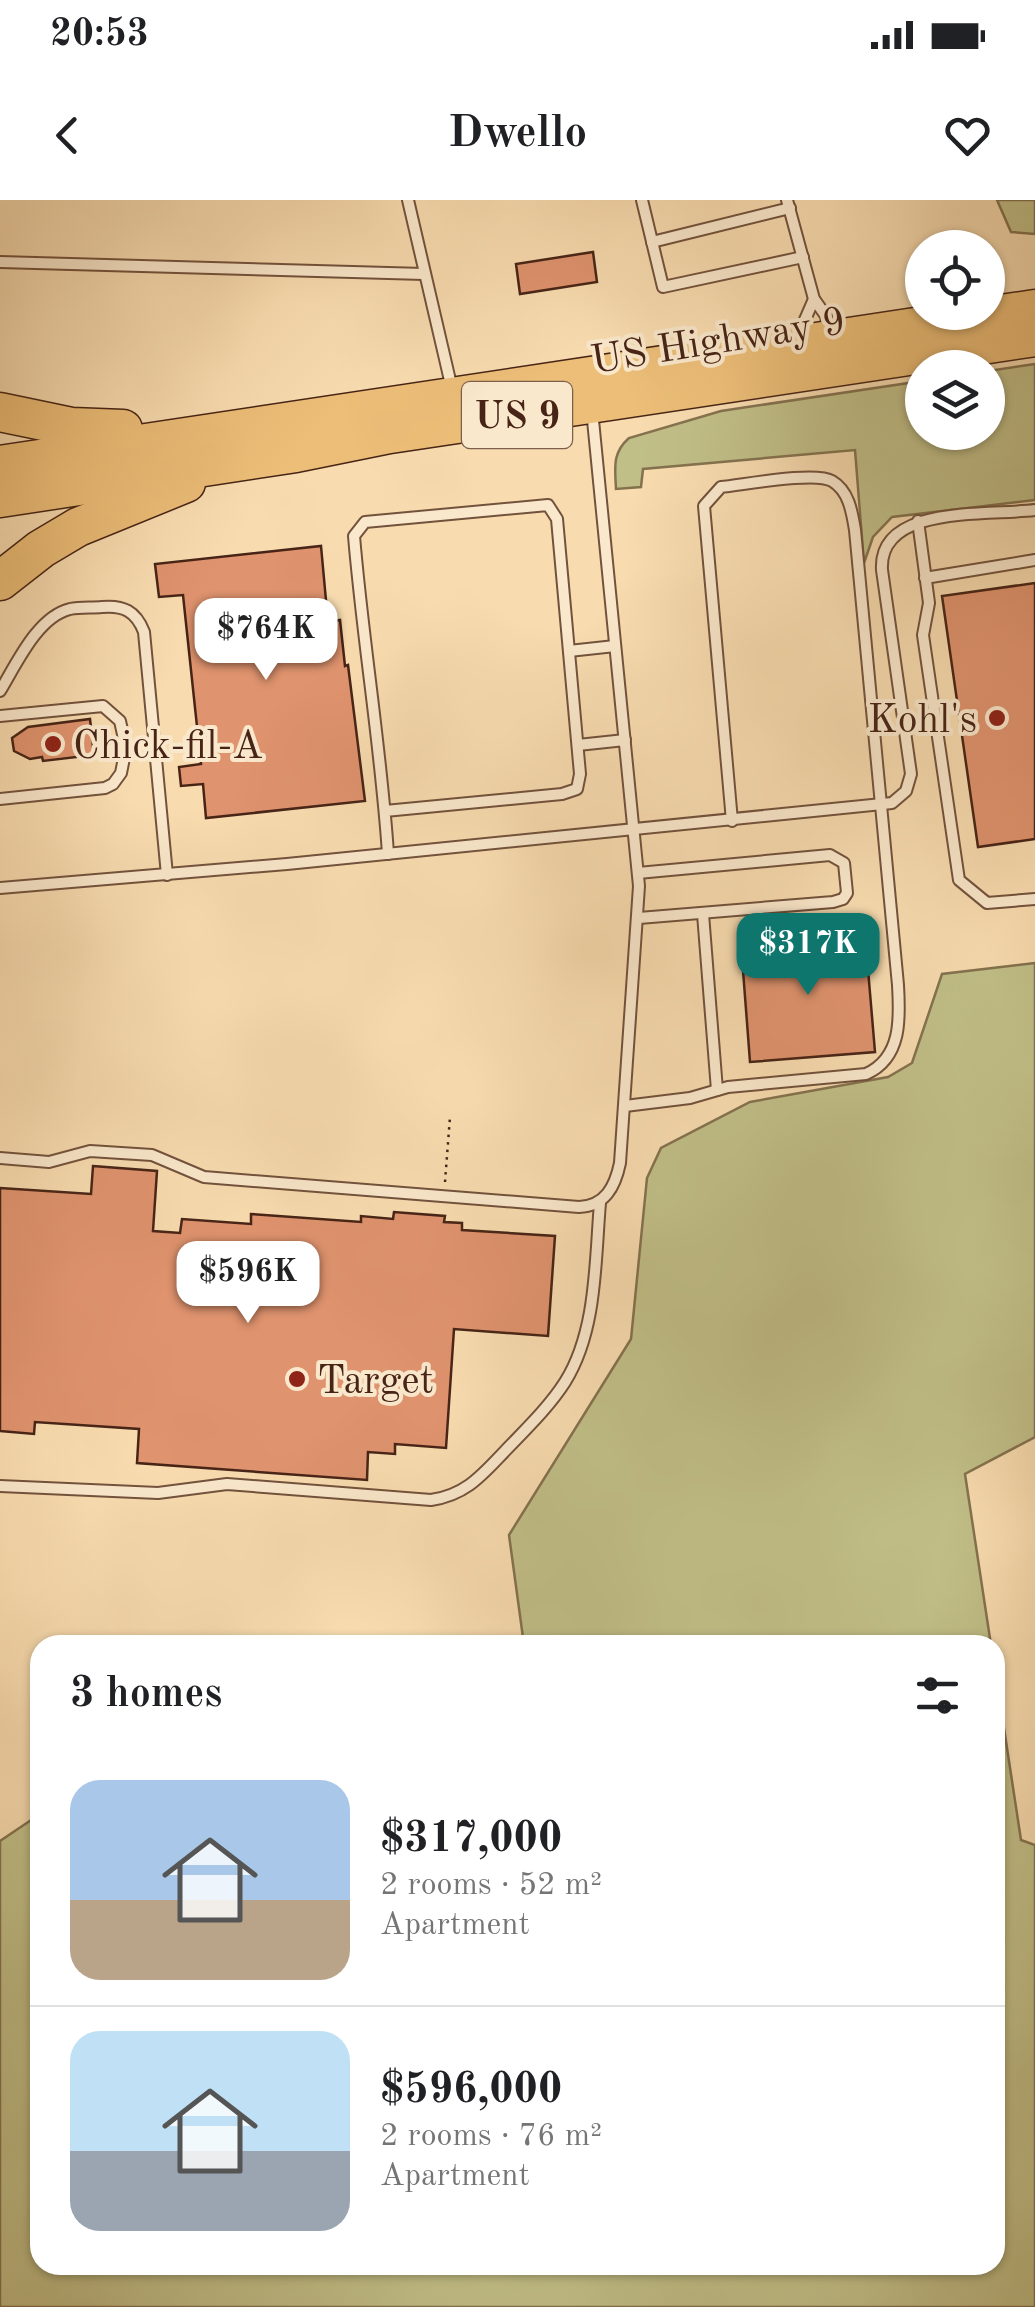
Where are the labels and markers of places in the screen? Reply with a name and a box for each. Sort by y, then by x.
pin: $764K [196,598,336,683]
place label: Kohl's [867,702,977,742]
marker: Kohl's [986,707,1008,729]
place label: Chick-fil-A [73,728,263,768]
marker: Chick-fil-A [42,733,64,755]
pin: $317K [738,913,878,998]
pin: $596K [178,1241,318,1326]
place label: Target [317,1363,434,1403]
marker: Target [286,1368,308,1390]

